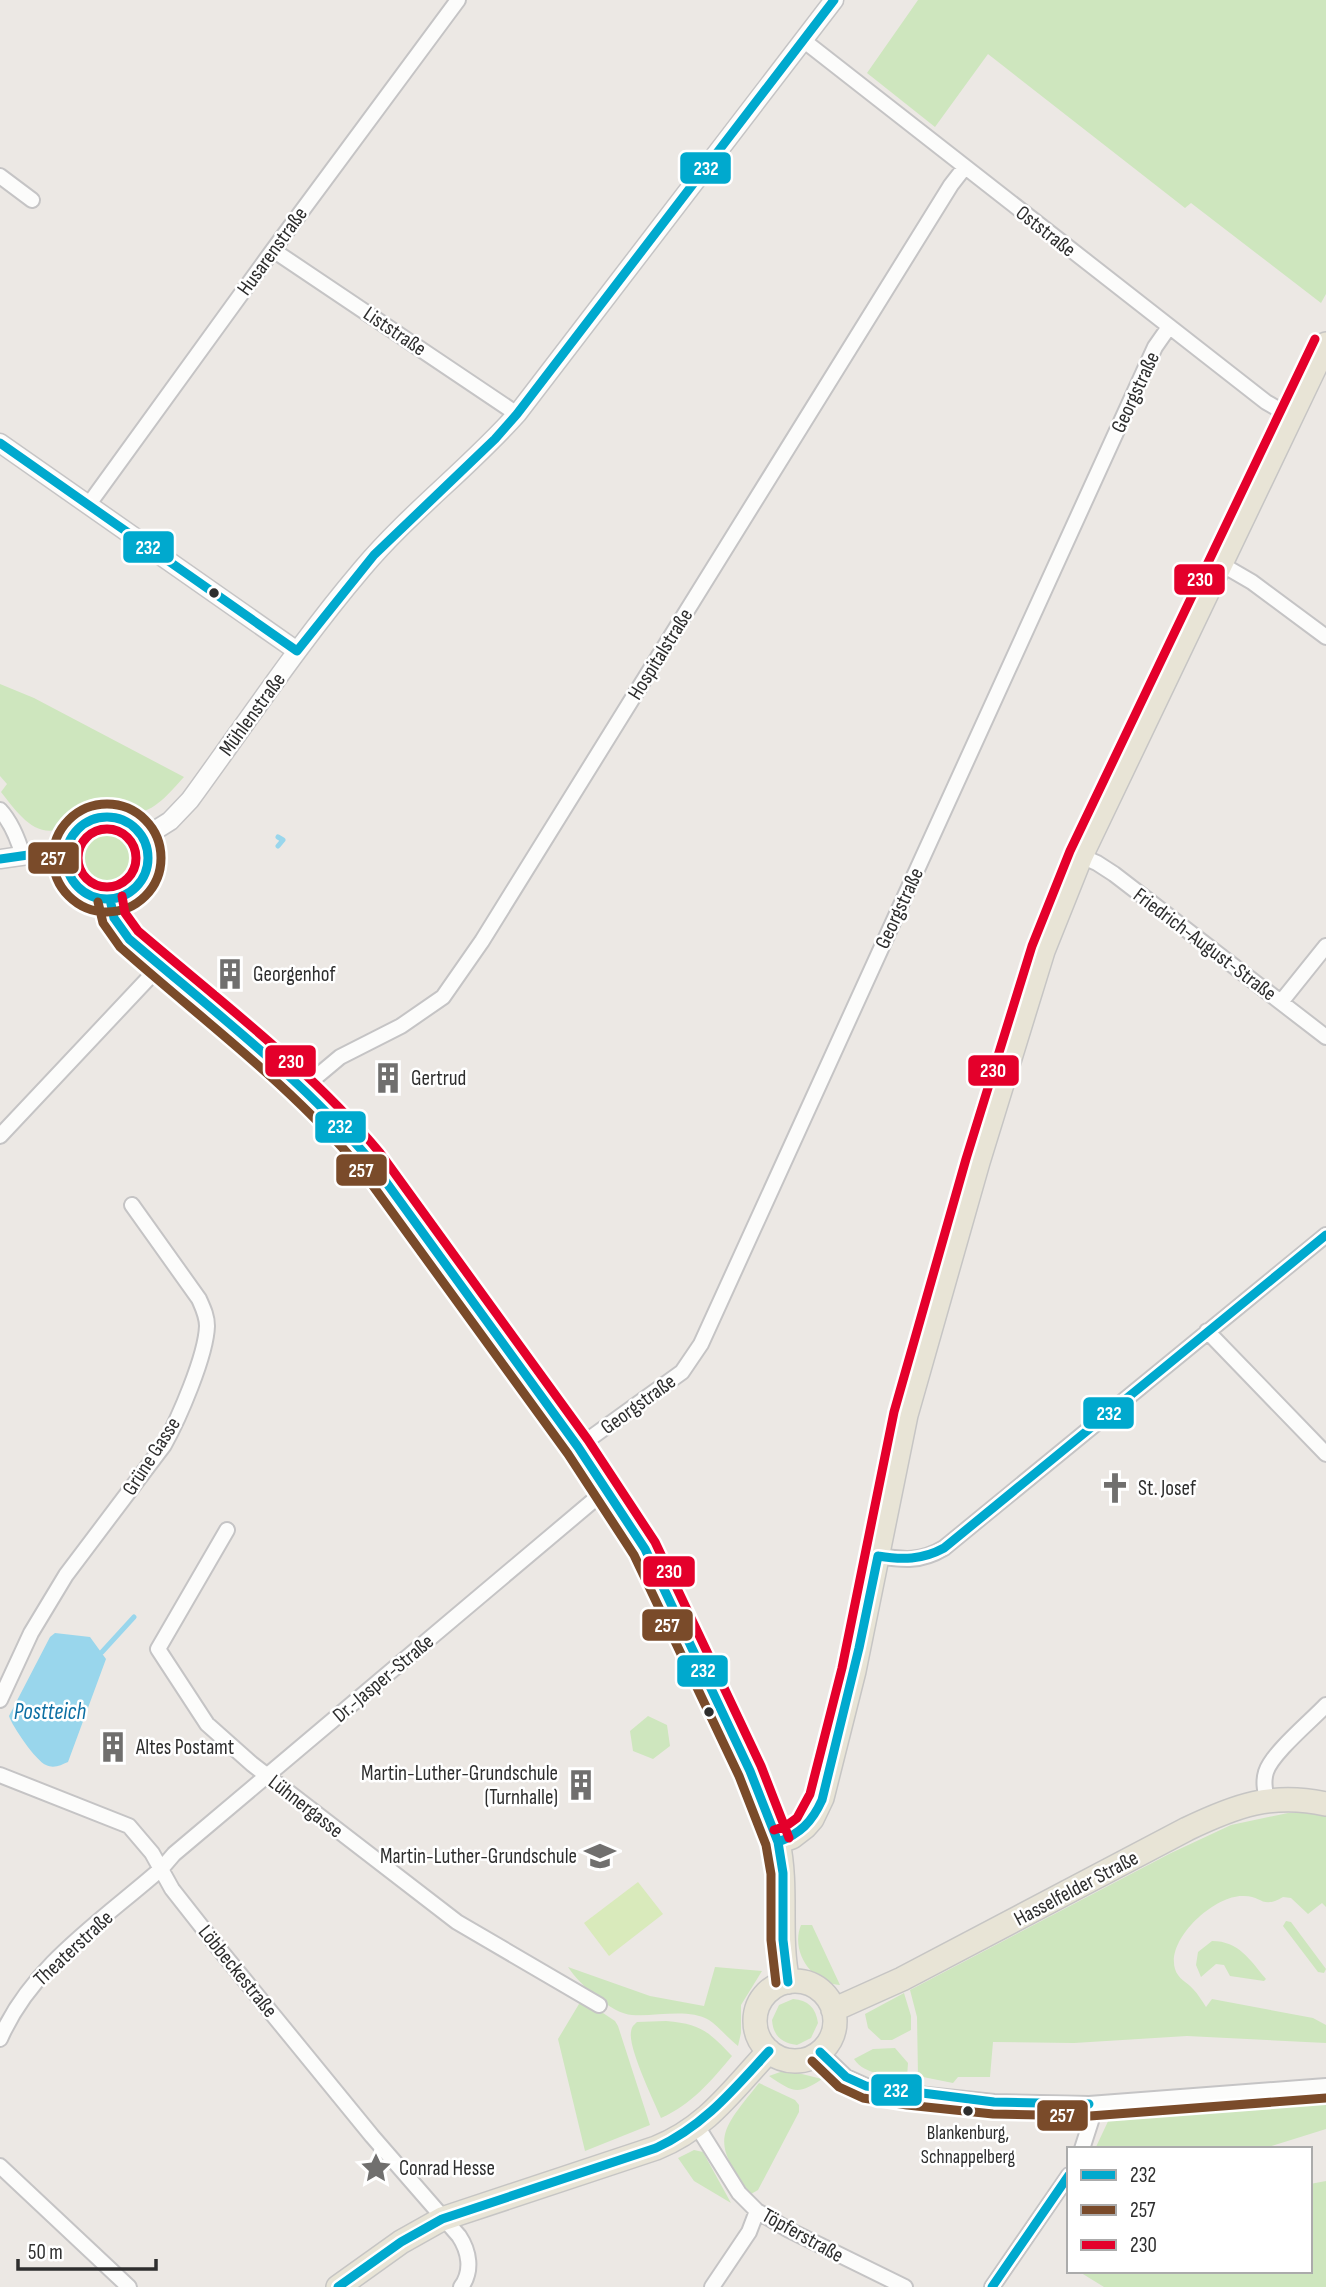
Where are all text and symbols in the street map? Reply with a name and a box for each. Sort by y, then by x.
line badge: 232 [679,151,732,185]
text: 232 [693,158,719,181]
street label: Oststraße [1011,200,1081,263]
street label: Husarenstraße [232,202,313,300]
street label: Liststraße [359,301,431,361]
street label: Georgstraße [1106,348,1165,437]
line badge: 232 [122,530,175,564]
text: 232 [135,537,161,560]
line badge: 230 [1173,563,1226,596]
text: 230 [1187,569,1213,592]
unlabelled marker [207,586,221,600]
street label: Hospitalstraße [623,604,698,704]
street label: Mühlenstraße [214,668,291,761]
line badge: 257 [27,841,80,875]
text: 257 [41,848,66,871]
street label: Georgstraße [870,864,929,953]
street label: Friedrich-August-Straße [1128,882,1281,1006]
building icon: Georgenhof [213,957,247,991]
place label: Georgenhof [253,962,337,987]
line badge: 230 [264,1044,317,1078]
text: 230 [278,1051,304,1074]
line badge: 230 [967,1054,1020,1087]
text: 230 [980,1060,1006,1083]
building icon: Gertrud [371,1061,405,1095]
place label: Gertrud [411,1066,466,1091]
line badge: 232 [314,1110,367,1144]
text: 232 [327,1116,353,1139]
line badge: 257 [335,1153,388,1187]
text: 257 [349,1160,374,1183]
street label: Georgstraße [596,1369,681,1440]
line badge: 232 [1082,1396,1135,1430]
text: 232 [1096,1403,1122,1426]
street label: Grüne Gasse [117,1413,186,1500]
church icon: St. Josef [1098,1471,1132,1505]
place label: St. Josef [1138,1476,1197,1501]
line badge: 230 [642,1555,696,1588]
text: 230 [656,1561,682,1584]
line badge: 257 [641,1608,694,1642]
text: 257 [655,1615,680,1638]
street label: Dr.-Jasper-Straße [328,1629,439,1728]
line badge: 232 [676,1654,729,1688]
text: 232 [690,1660,716,1683]
water label: Postteich [14,1698,87,1726]
unlabelled marker [702,1705,716,1719]
building icon: Altes Postamt [96,1730,130,1764]
place label: Altes Postamt [135,1735,234,1760]
place label: Martin-Luther-Grundschule (Turnhalle) [361,1761,558,1810]
building icon: Martin-Luther-Grundschule (Turnhalle) [564,1768,598,1802]
street label: Lühnergasse [263,1769,348,1843]
school or university icon: Martin-Luther-Grundschule [583,1839,617,1873]
place label: Martin-Luther-Grundschule [380,1844,577,1869]
street label: Hasselfelder Straße [1010,1845,1143,1932]
street label: Theaterstraße [29,1905,118,1991]
street label: Löbbeckestraße [193,1920,282,2023]
line badge: 232 [870,2073,923,2107]
text: 232 [883,2080,909,2103]
line badge: 257 [1036,2099,1089,2132]
marker: Blankenburg, Schnappelberg [961,2104,975,2118]
text: 257 [1050,2105,1075,2128]
place label: Blankenburg, Schnappelberg [921,2122,1016,2169]
legend [1067,2147,1312,2273]
place icon: Conrad Hesse [359,2151,393,2185]
place label: Conrad Hesse [399,2156,495,2181]
text: 232 [1130,2163,1156,2188]
text: 257 [1130,2198,1156,2223]
street label: Töpferstraße [758,2203,848,2268]
scale bar [18,2228,156,2272]
text: 230 [1130,2233,1157,2258]
text: 50 m [28,2240,63,2265]

